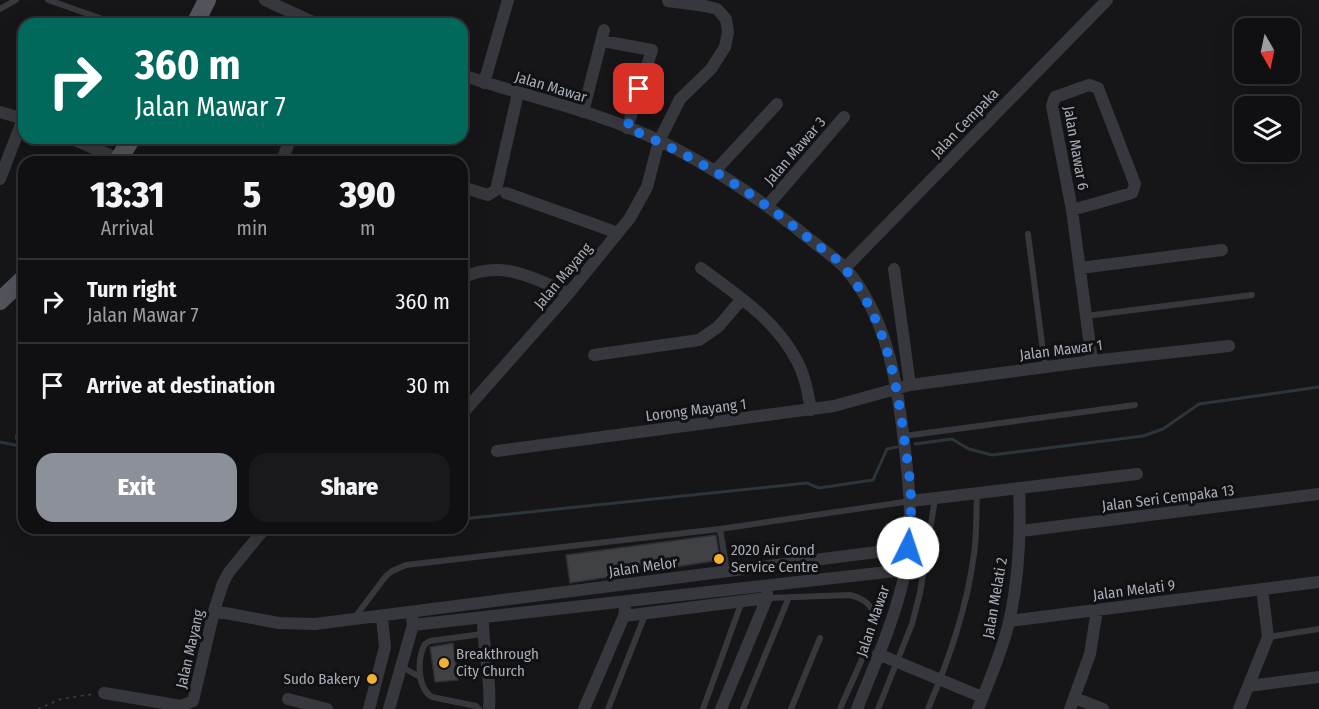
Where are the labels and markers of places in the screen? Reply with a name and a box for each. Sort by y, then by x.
pin [613,63,664,114]
place label: 2020 Air Cond Service Centre [731,541,818,576]
marker: 2020 Air Cond Service Centre [712,552,726,566]
place label: Breakthrough City Church [456,645,539,680]
marker: Breakthrough City Church [437,656,451,670]
place label: Sudo Bakery [284,670,360,688]
marker: Sudo Bakery [365,672,379,686]

